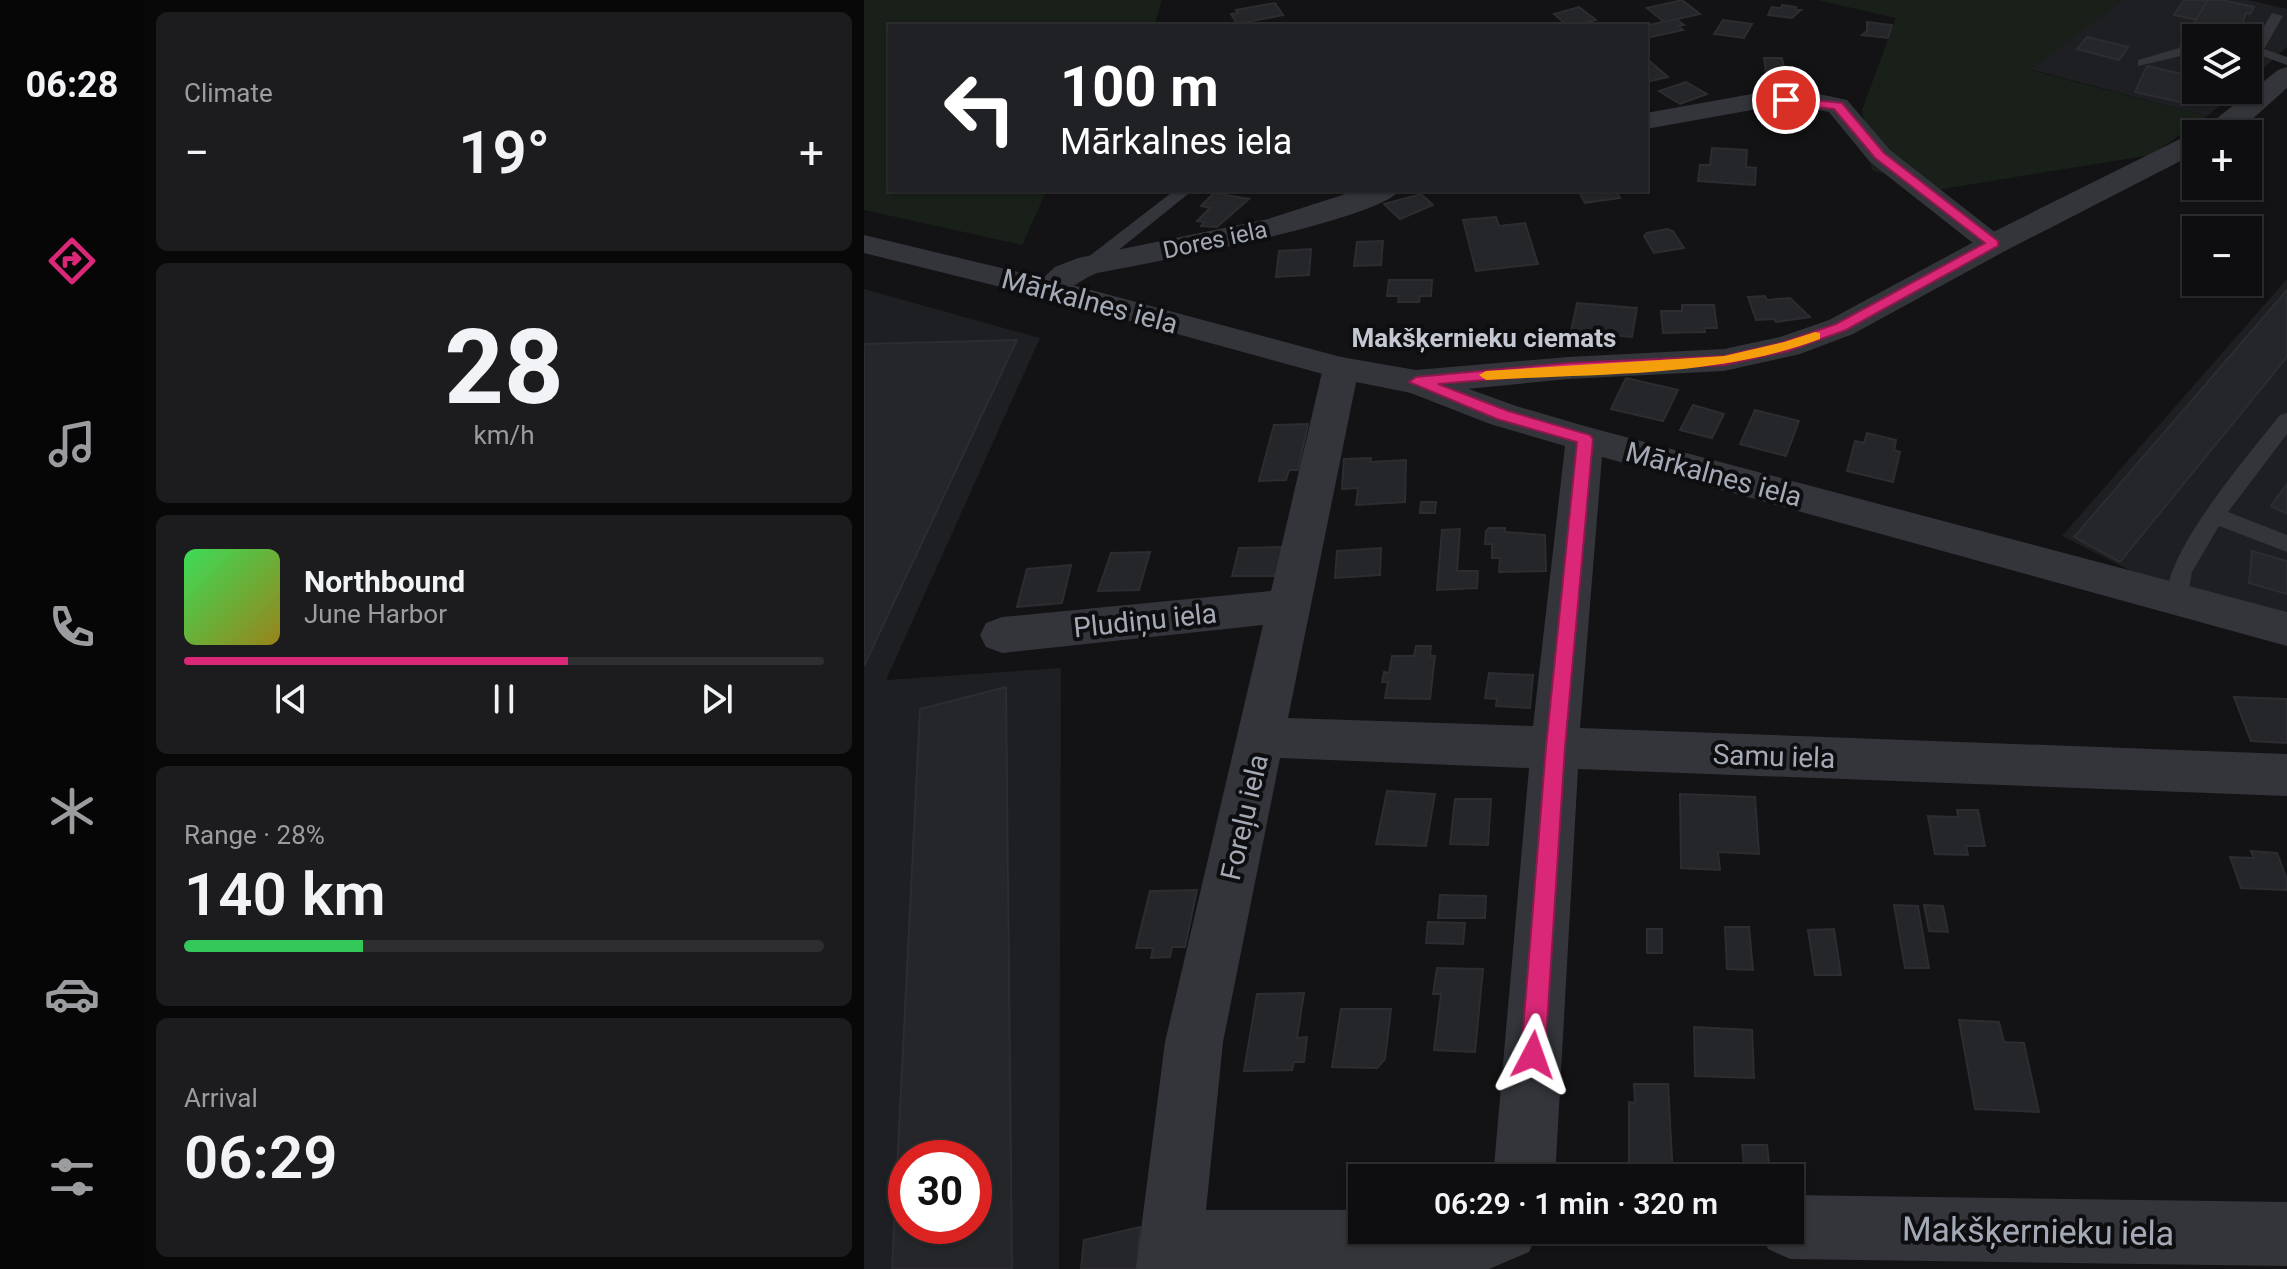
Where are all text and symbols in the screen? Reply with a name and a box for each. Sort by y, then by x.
map controls [2182,24,2262,296]
button: layers [2182,24,2262,104]
text: 100 m [1060,54,1219,120]
icon: left [928,56,1032,160]
text: 06:28 [26,64,118,106]
pin [1752,66,1820,134]
text: Climate [184,78,273,108]
icon: arrive [1764,78,1808,122]
text: 19° [458,117,550,188]
button: + [2182,120,2262,200]
text: Mārkalnes iela [1060,121,1292,163]
text: − [184,127,209,179]
text: + [799,127,824,179]
street label: Dores iela [1160,215,1270,265]
button: − [2182,216,2262,296]
icon: directions [44,233,100,289]
street label: Mārkalnes iela [998,262,1181,341]
text: 28 [444,307,564,428]
district label: Makšķernieku ciemats [1352,323,1616,353]
icon: music [44,416,100,472]
text: km/h [473,420,535,450]
street label: Mārkalnes iela [1622,435,1805,514]
text: Northbound [304,564,465,599]
street label: Pludiņu iela [1072,597,1218,644]
icon: phone [44,599,100,655]
text: June Harbor [304,599,447,629]
icon: previous [269,677,313,721]
icon: pause [482,677,526,721]
icon: next [695,677,739,721]
street label: Samu iela [1712,738,1836,775]
street label: Foreļu iela [1214,751,1275,883]
icon: climate [44,783,100,839]
text: Range · 28% [184,820,325,850]
text: 140 km [184,859,386,930]
icon: car [44,966,100,1022]
position arrow [1491,1013,1575,1097]
text: Arrival [184,1083,258,1113]
text: 06:29 [184,1122,337,1193]
speed limit sign: 30 [888,1140,992,1244]
icon: filters [44,1149,100,1205]
text: 06:29 · 1 min · 320 m [1434,1186,1718,1221]
street label: Makšķernieku iela [1902,1209,2174,1253]

